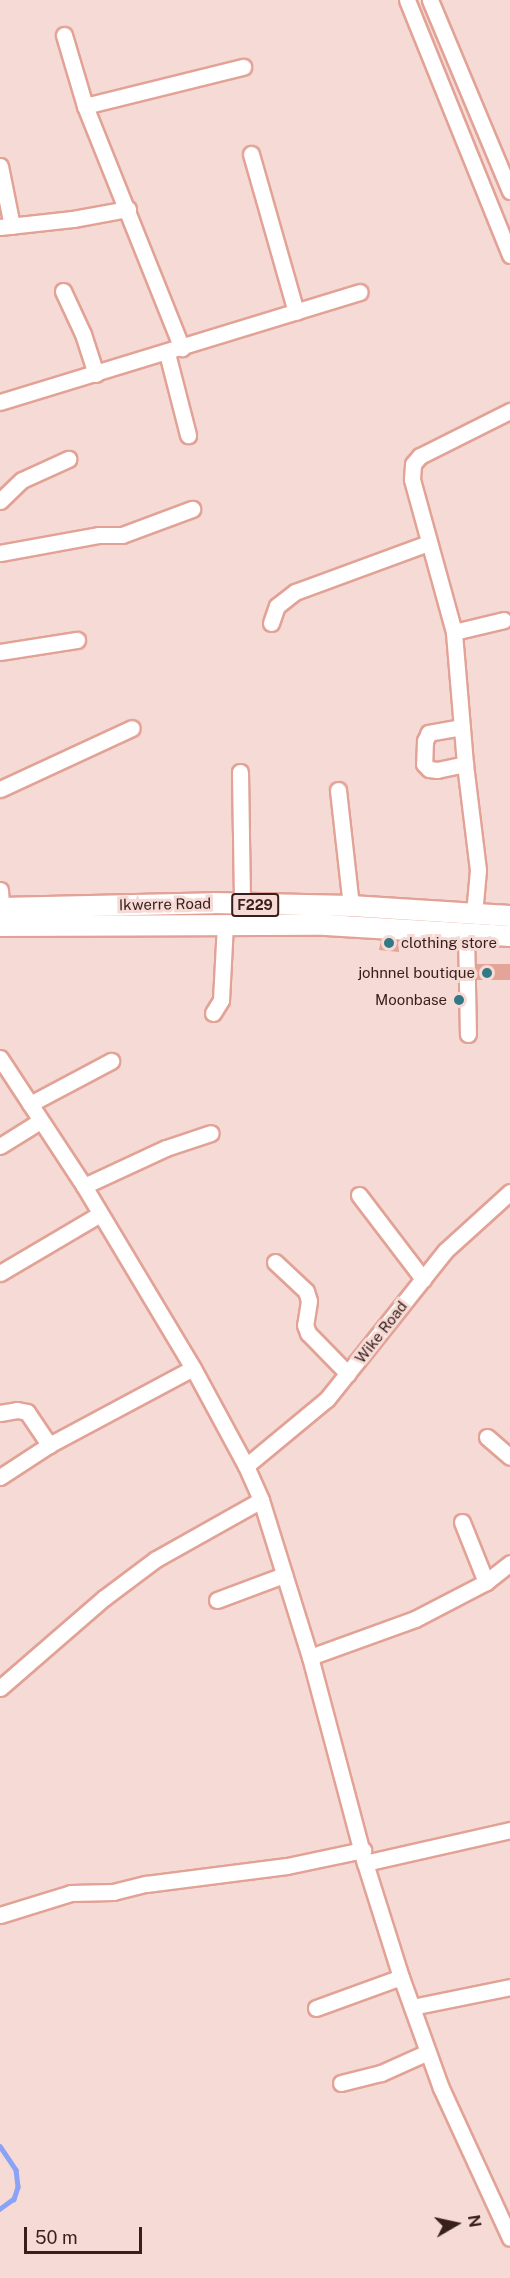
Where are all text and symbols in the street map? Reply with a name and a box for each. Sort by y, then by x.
street label: Ikwerre Road [119,894,211,914]
road number: F229 [231,894,279,916]
place label: clothing store [401,934,497,952]
marker: clothing store [382,936,396,950]
place label: johnnel boutique [358,964,475,982]
marker: johnnel boutique [480,966,494,980]
place label: Moonbase [375,991,447,1009]
marker: Moonbase [452,993,466,1007]
street label: Wike Road [351,1297,411,1367]
north arrow [426,2194,486,2254]
text: N [464,2213,485,2229]
scale bar [27,2215,146,2253]
text: 50 m [35,2227,78,2248]

